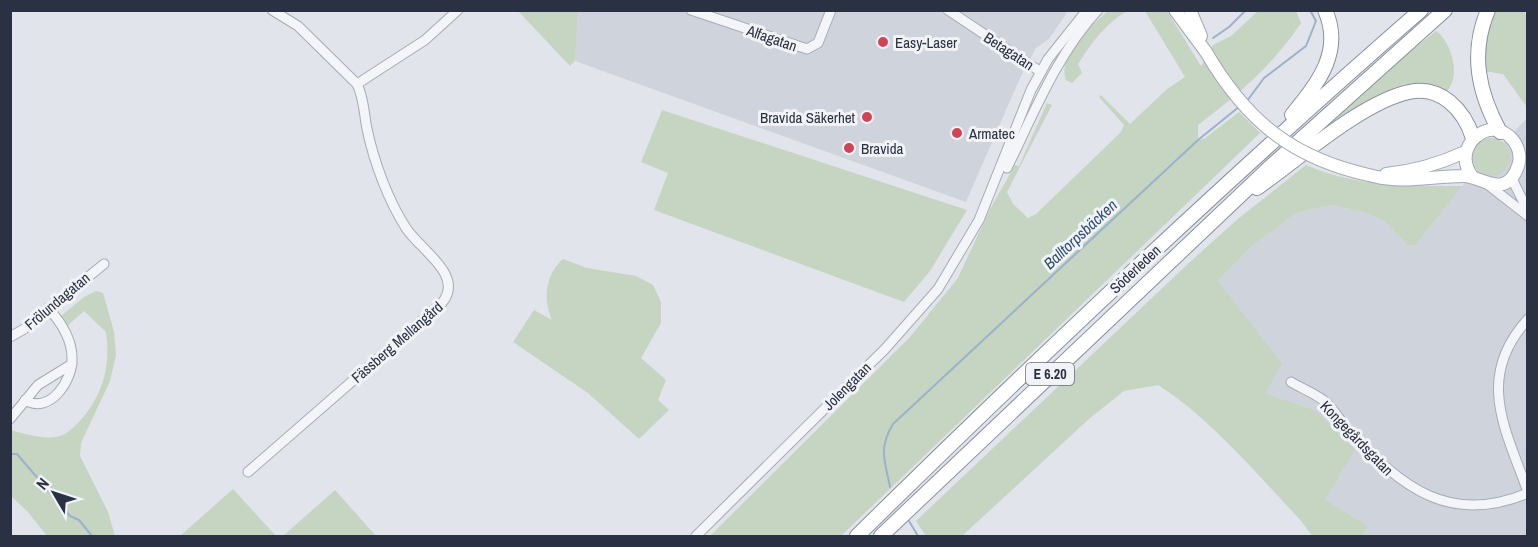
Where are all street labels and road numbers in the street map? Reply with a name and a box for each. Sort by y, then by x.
street label: Alfagatan [743,19,800,56]
street label: Betagatan [980,27,1038,75]
street label: Söderleden [1105,240,1165,298]
street label: Frölundagatan [20,267,94,335]
street label: Fässberg Mellangård [347,296,447,388]
street label: Jolengatan [818,357,876,415]
road number: E 6.20 [1026,363,1074,385]
street label: Kongegårdsgatan [1316,396,1398,480]

